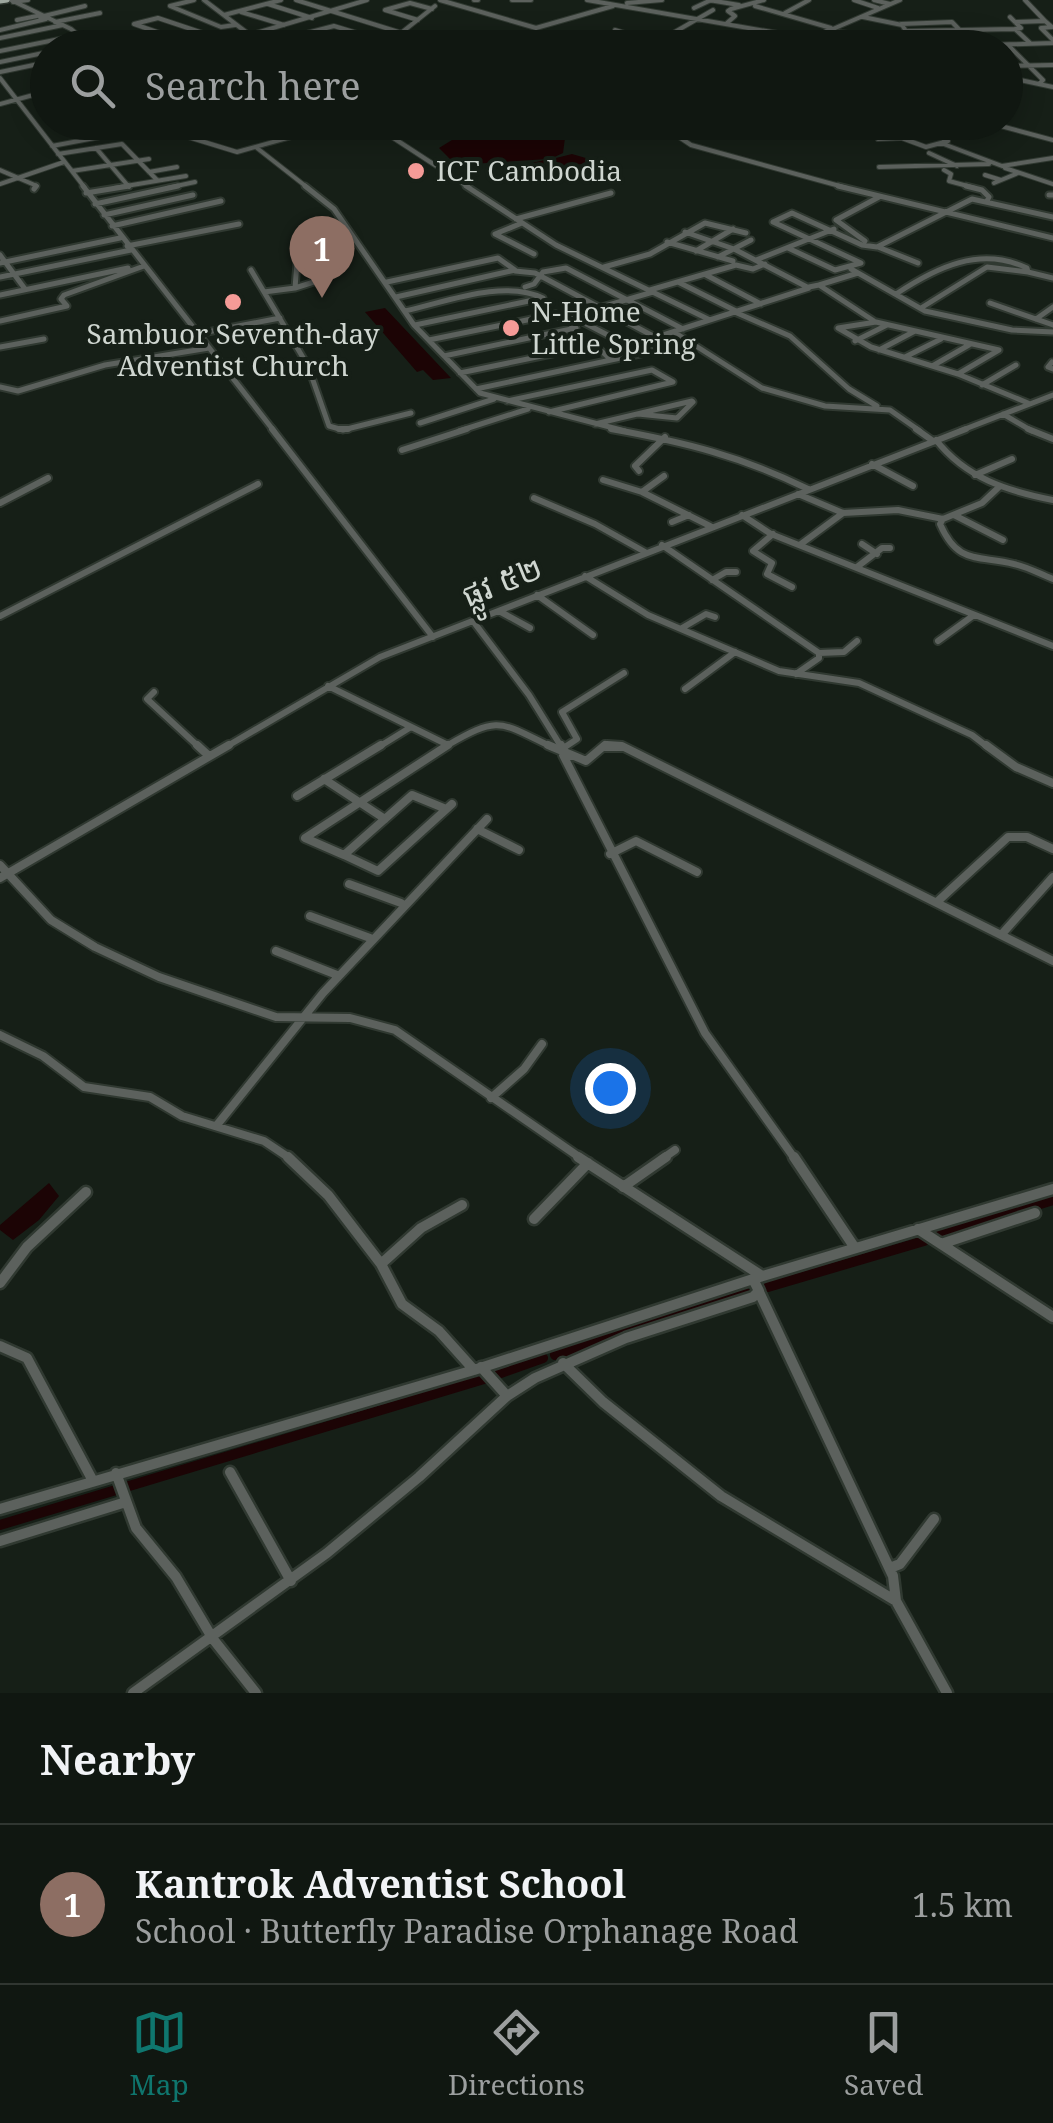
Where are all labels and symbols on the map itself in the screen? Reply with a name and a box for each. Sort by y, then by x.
place label: ICF Cambodia [436,151,622,189]
marker: ICF Cambodia [405,160,427,182]
pin: 1 [290,216,354,298]
marker: Sambuor Seventh-day Adventist Church [222,291,244,313]
place label: N-Home Little Spring [531,292,696,362]
place label: Sambuor Seventh-day Adventist Church [86,314,380,384]
marker: N-Home Little Spring [500,317,522,339]
street label: ផ្លូវ ៥២ [455,545,551,624]
your location [585,1063,636,1114]

